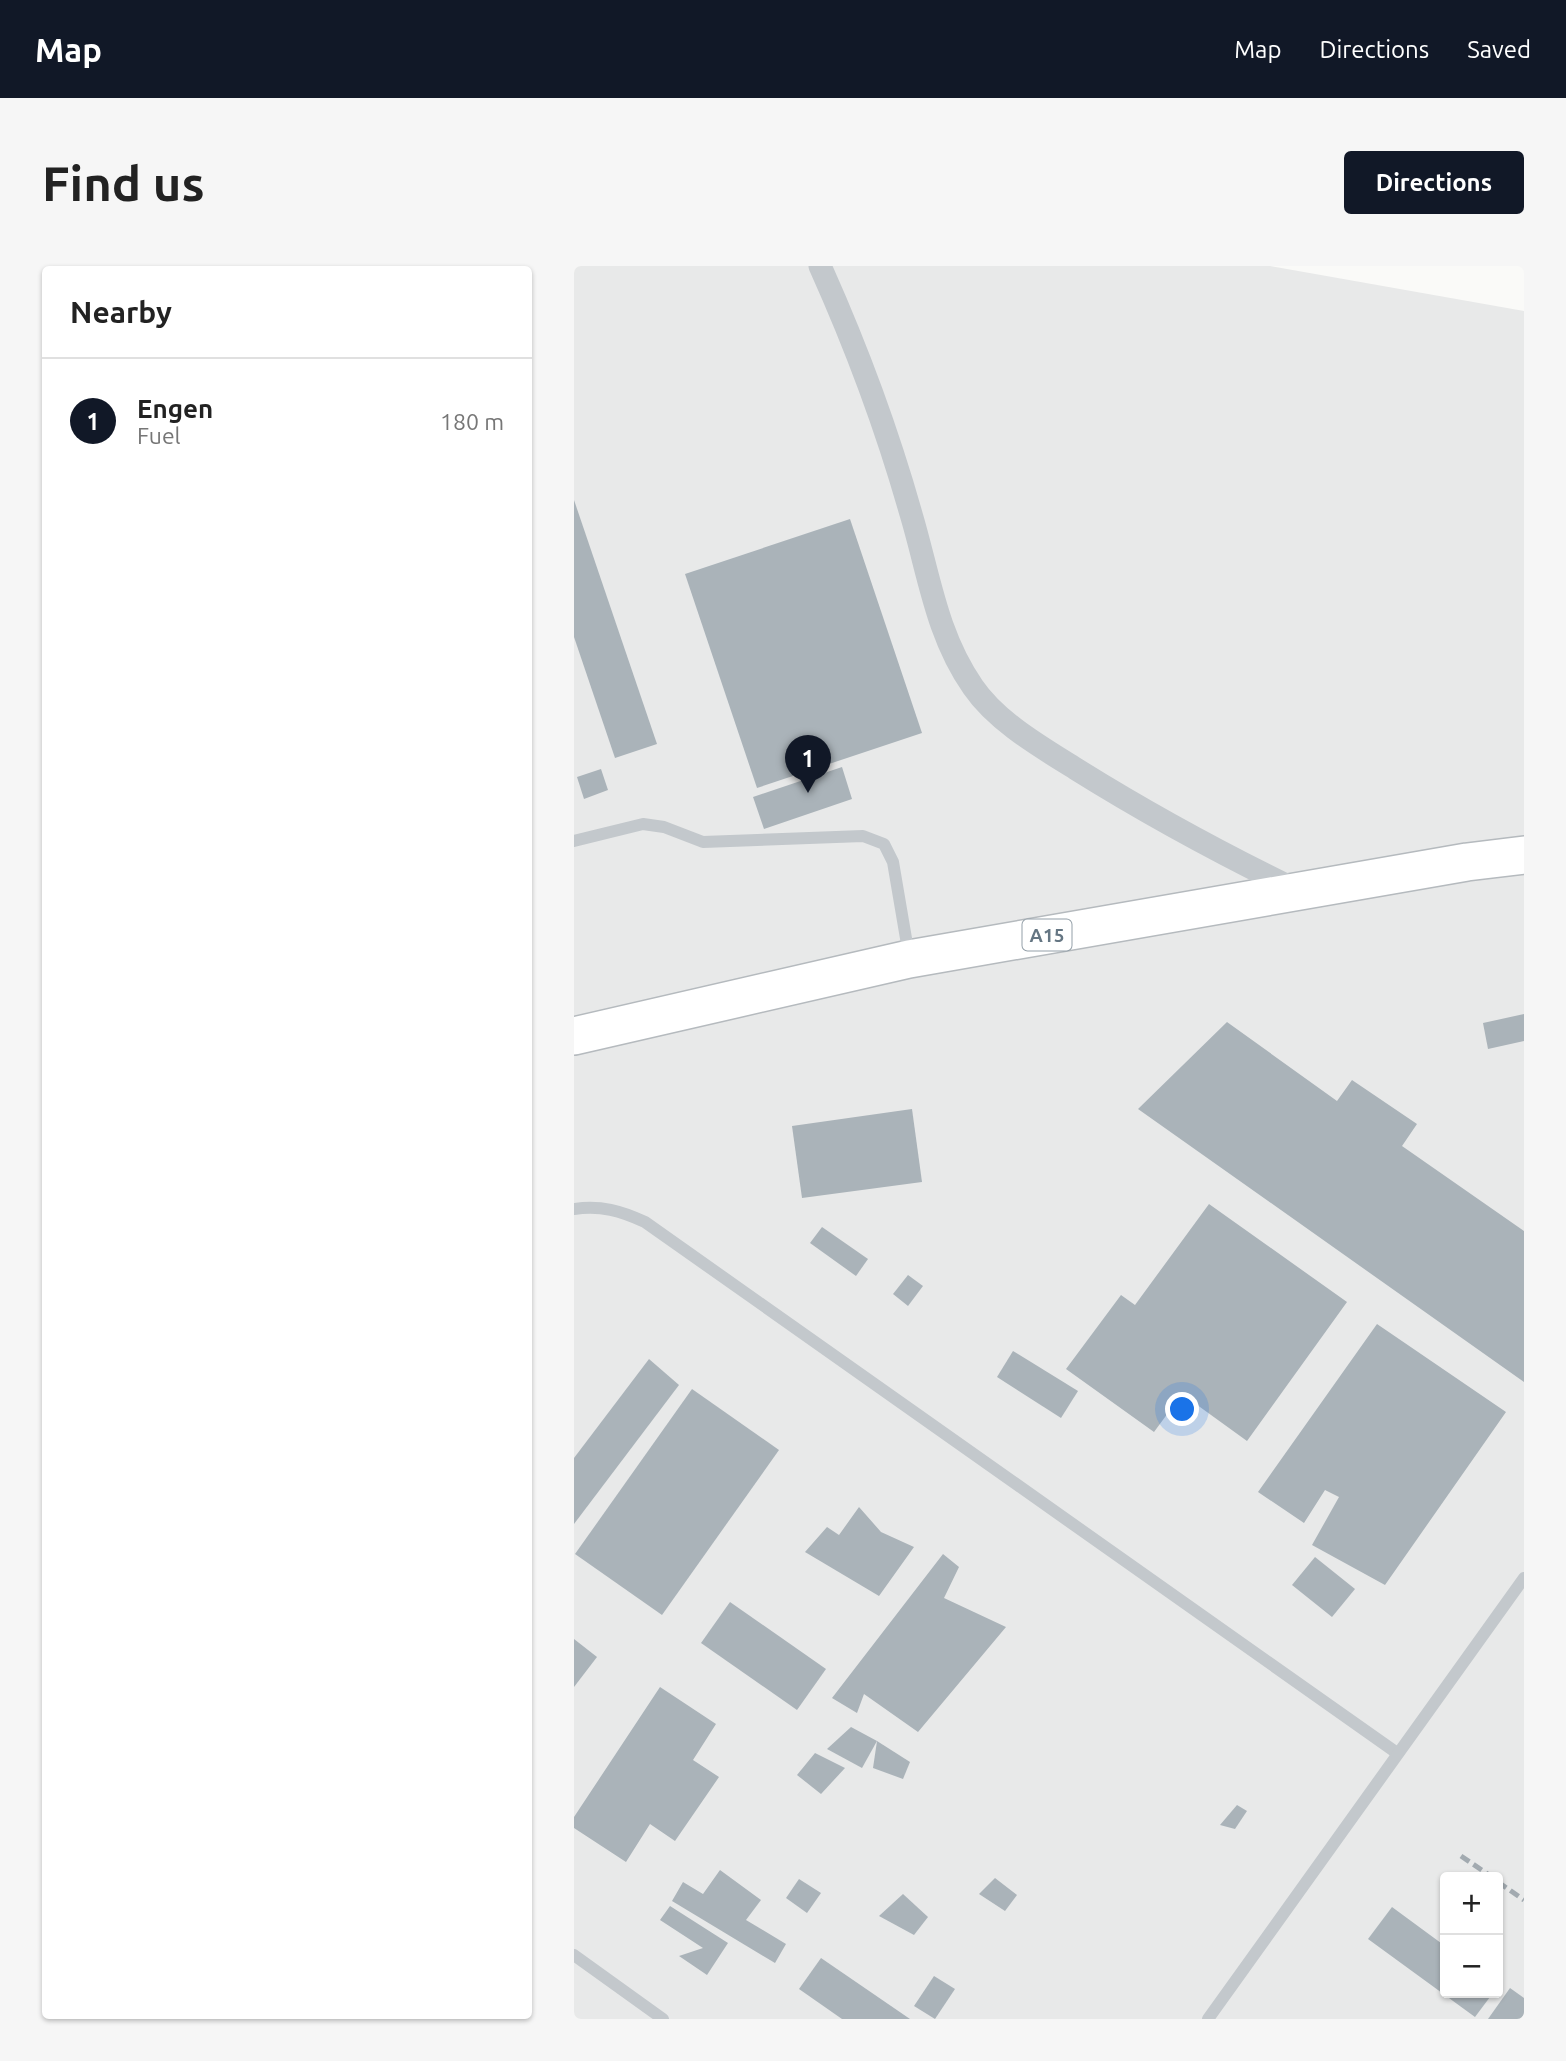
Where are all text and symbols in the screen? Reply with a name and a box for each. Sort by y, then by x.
text: Map [35,31,102,68]
text: Map [1234,36,1281,63]
text: Directions [1319,36,1429,63]
text: Saved [1467,36,1531,63]
button: Directions [1344,151,1524,214]
text: Find us [42,155,205,210]
text: Nearby [70,295,172,329]
text: Engen [137,394,213,423]
text: 1 [87,409,99,434]
text: 180 m [440,409,504,434]
text: Fuel [137,423,181,448]
pin: 1 [785,735,831,793]
road number: A15 [1022,920,1072,950]
your location [1165,1392,1199,1426]
map controls [1440,1872,1503,1998]
button: + [1440,1872,1503,1935]
button: − [1440,1935,1503,1998]

